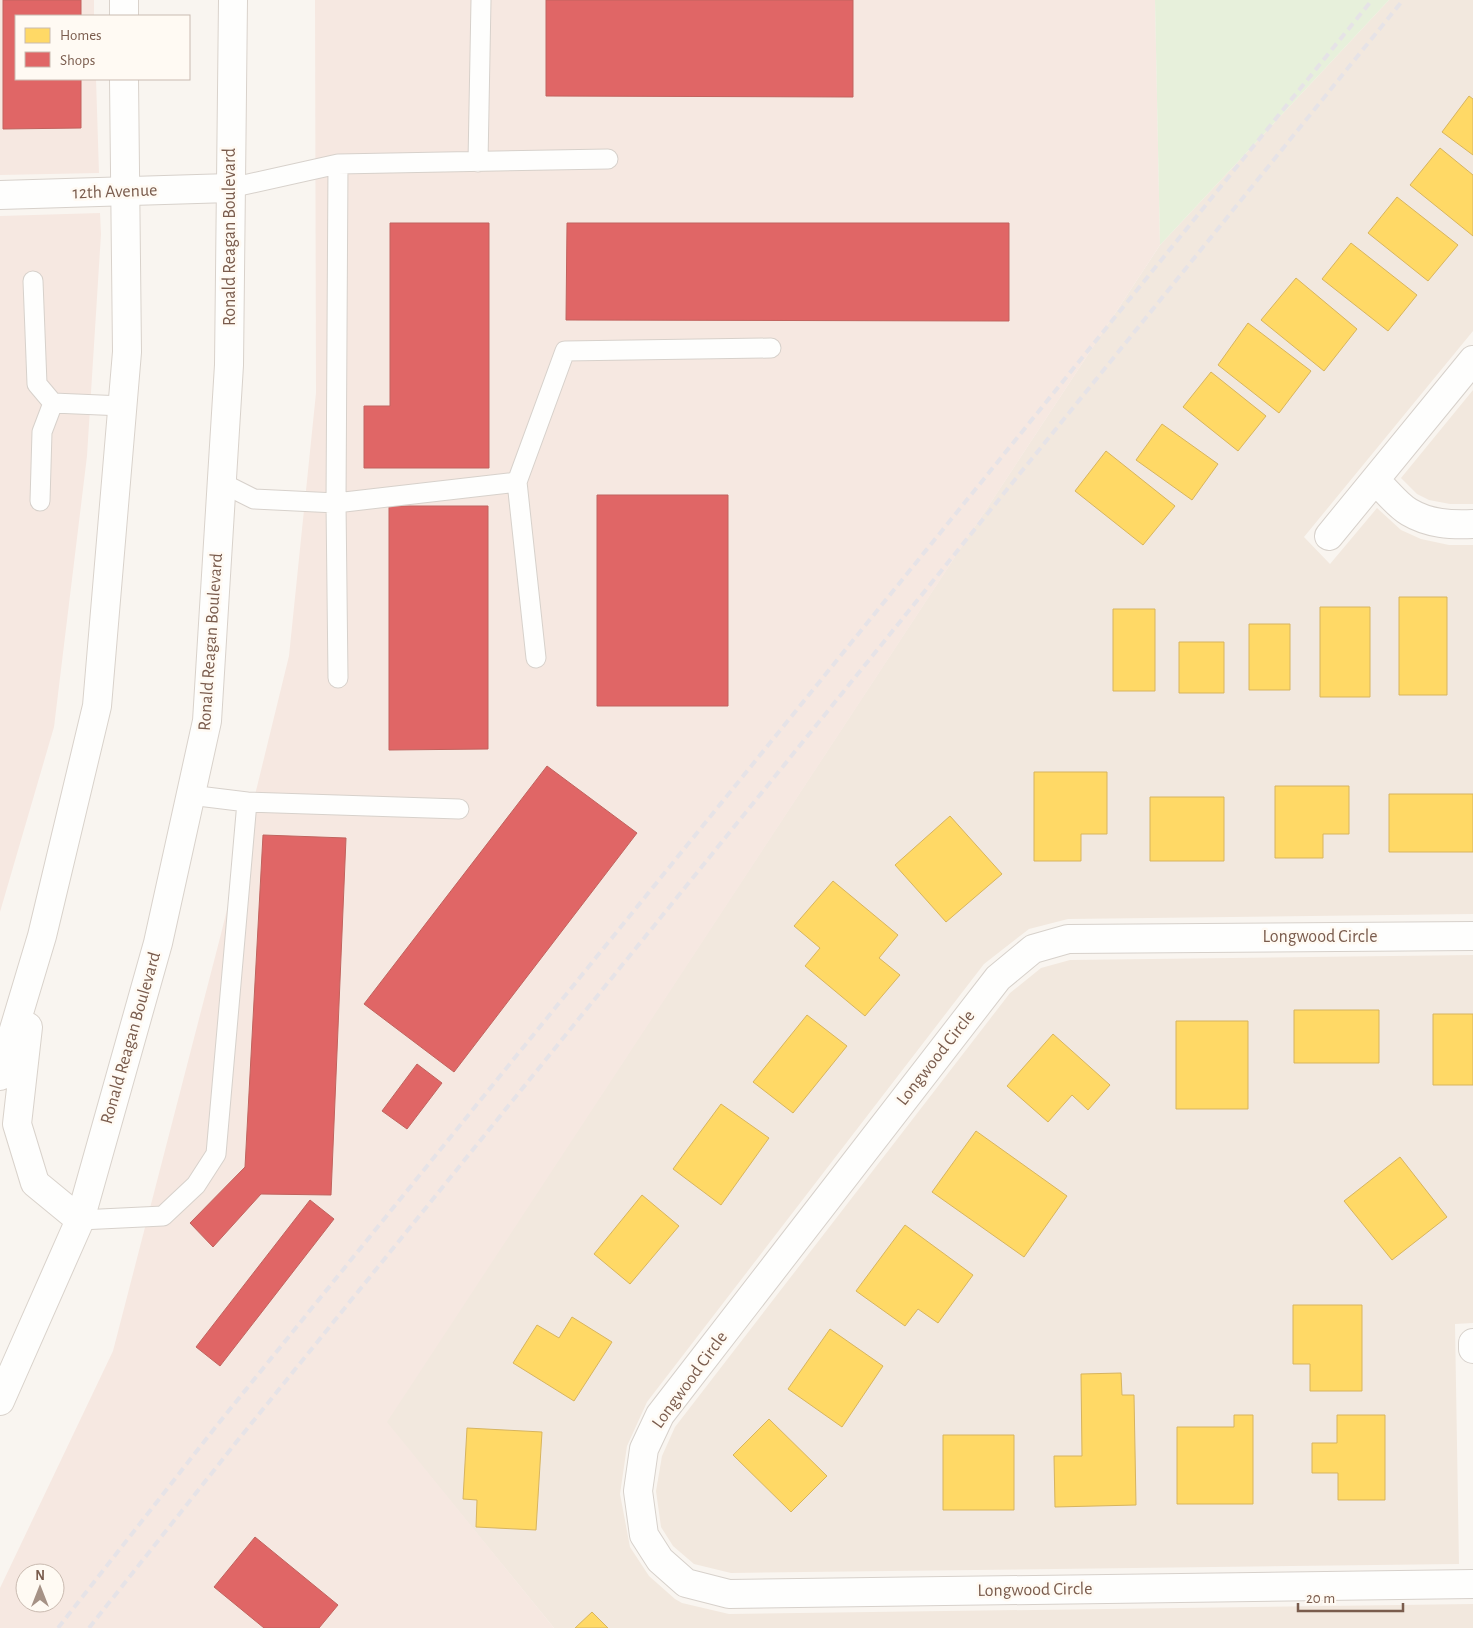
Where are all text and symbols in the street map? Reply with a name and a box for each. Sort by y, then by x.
legend [15,15,190,80]
text: Homes [60,28,102,43]
text: Shops [60,53,95,68]
street label: Ronald Reagan Boulevard [221,148,239,326]
street label: 12th Avenue [72,182,158,202]
street label: Ronald Reagan Boulevard [196,553,226,731]
street label: Longwood Circle [1263,928,1377,946]
street label: Ronald Reagan Boulevard [98,950,164,1126]
street label: Longwood Circle [894,1007,978,1109]
street label: Longwood Circle [649,1328,731,1432]
north arrow [15,1563,65,1613]
text: N [35,1569,45,1583]
street label: Longwood Circle [977,1580,1093,1600]
scale bar [1298,1580,1403,1612]
text: 20 m [1306,1591,1335,1606]

